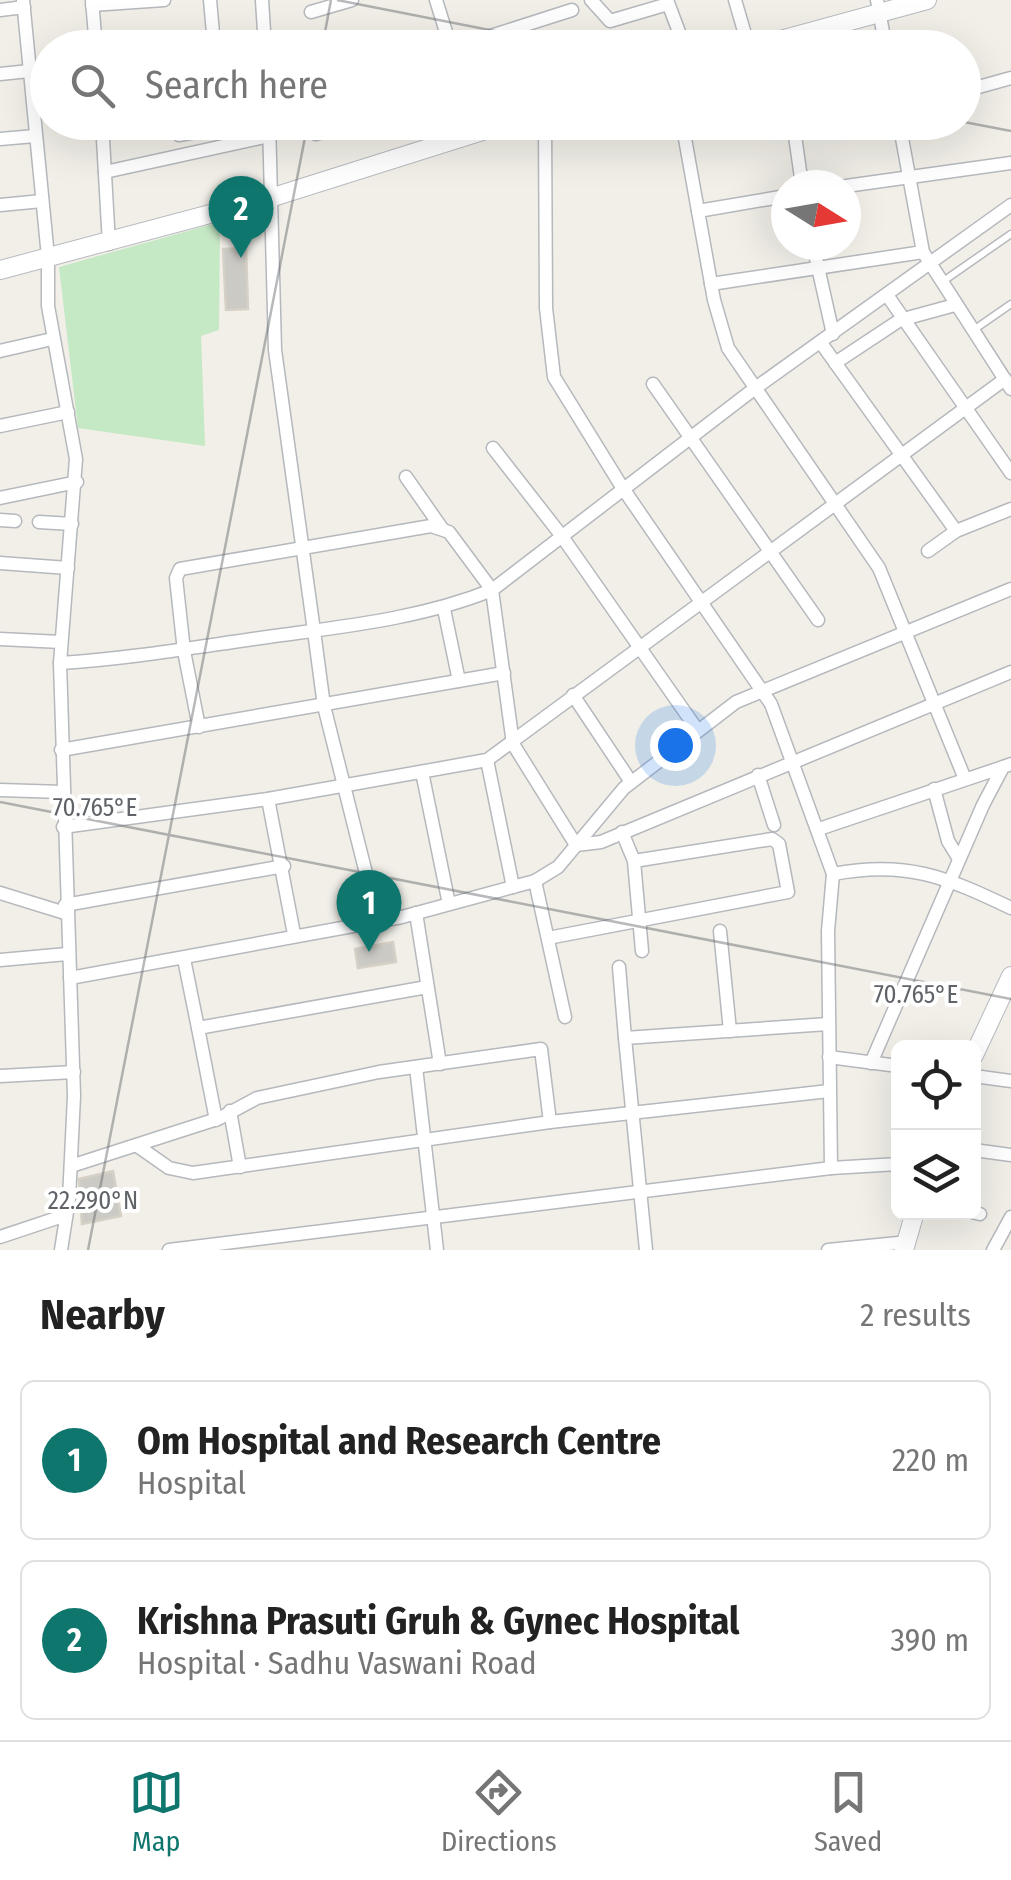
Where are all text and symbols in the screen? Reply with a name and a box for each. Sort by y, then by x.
search box [30,30,981,140]
icon: search [65,58,120,113]
text: Search here [145,62,328,108]
north arrow [771,170,861,260]
pin: 2 [208,176,274,258]
your location [650,720,701,771]
text: 70.765°E [53,793,137,823]
pin: 1 [336,870,402,952]
text: 70.765°E [874,980,958,1010]
map controls [891,1040,981,1220]
button: locate [891,1040,981,1130]
button: layers [891,1130,981,1220]
text: 22.290°N [48,1186,138,1216]
text: Nearby [40,1290,165,1340]
text: 2 results [860,1296,971,1334]
text: Om Hospital and Research Centre [137,1418,661,1464]
text: 1 [68,1441,81,1479]
text: 220 m [892,1441,969,1479]
text: Hospital [137,1464,246,1502]
text: Krishna Prasuti Gruh & Gynec Hospital [137,1598,739,1644]
text: 2 [67,1621,82,1659]
text: 390 m [891,1621,969,1659]
text: Hospital · Sadhu Vaswani Road [137,1644,537,1682]
tab: Map [129,1765,184,1858]
tab: Directions [441,1765,557,1858]
tab: Saved [814,1765,882,1858]

